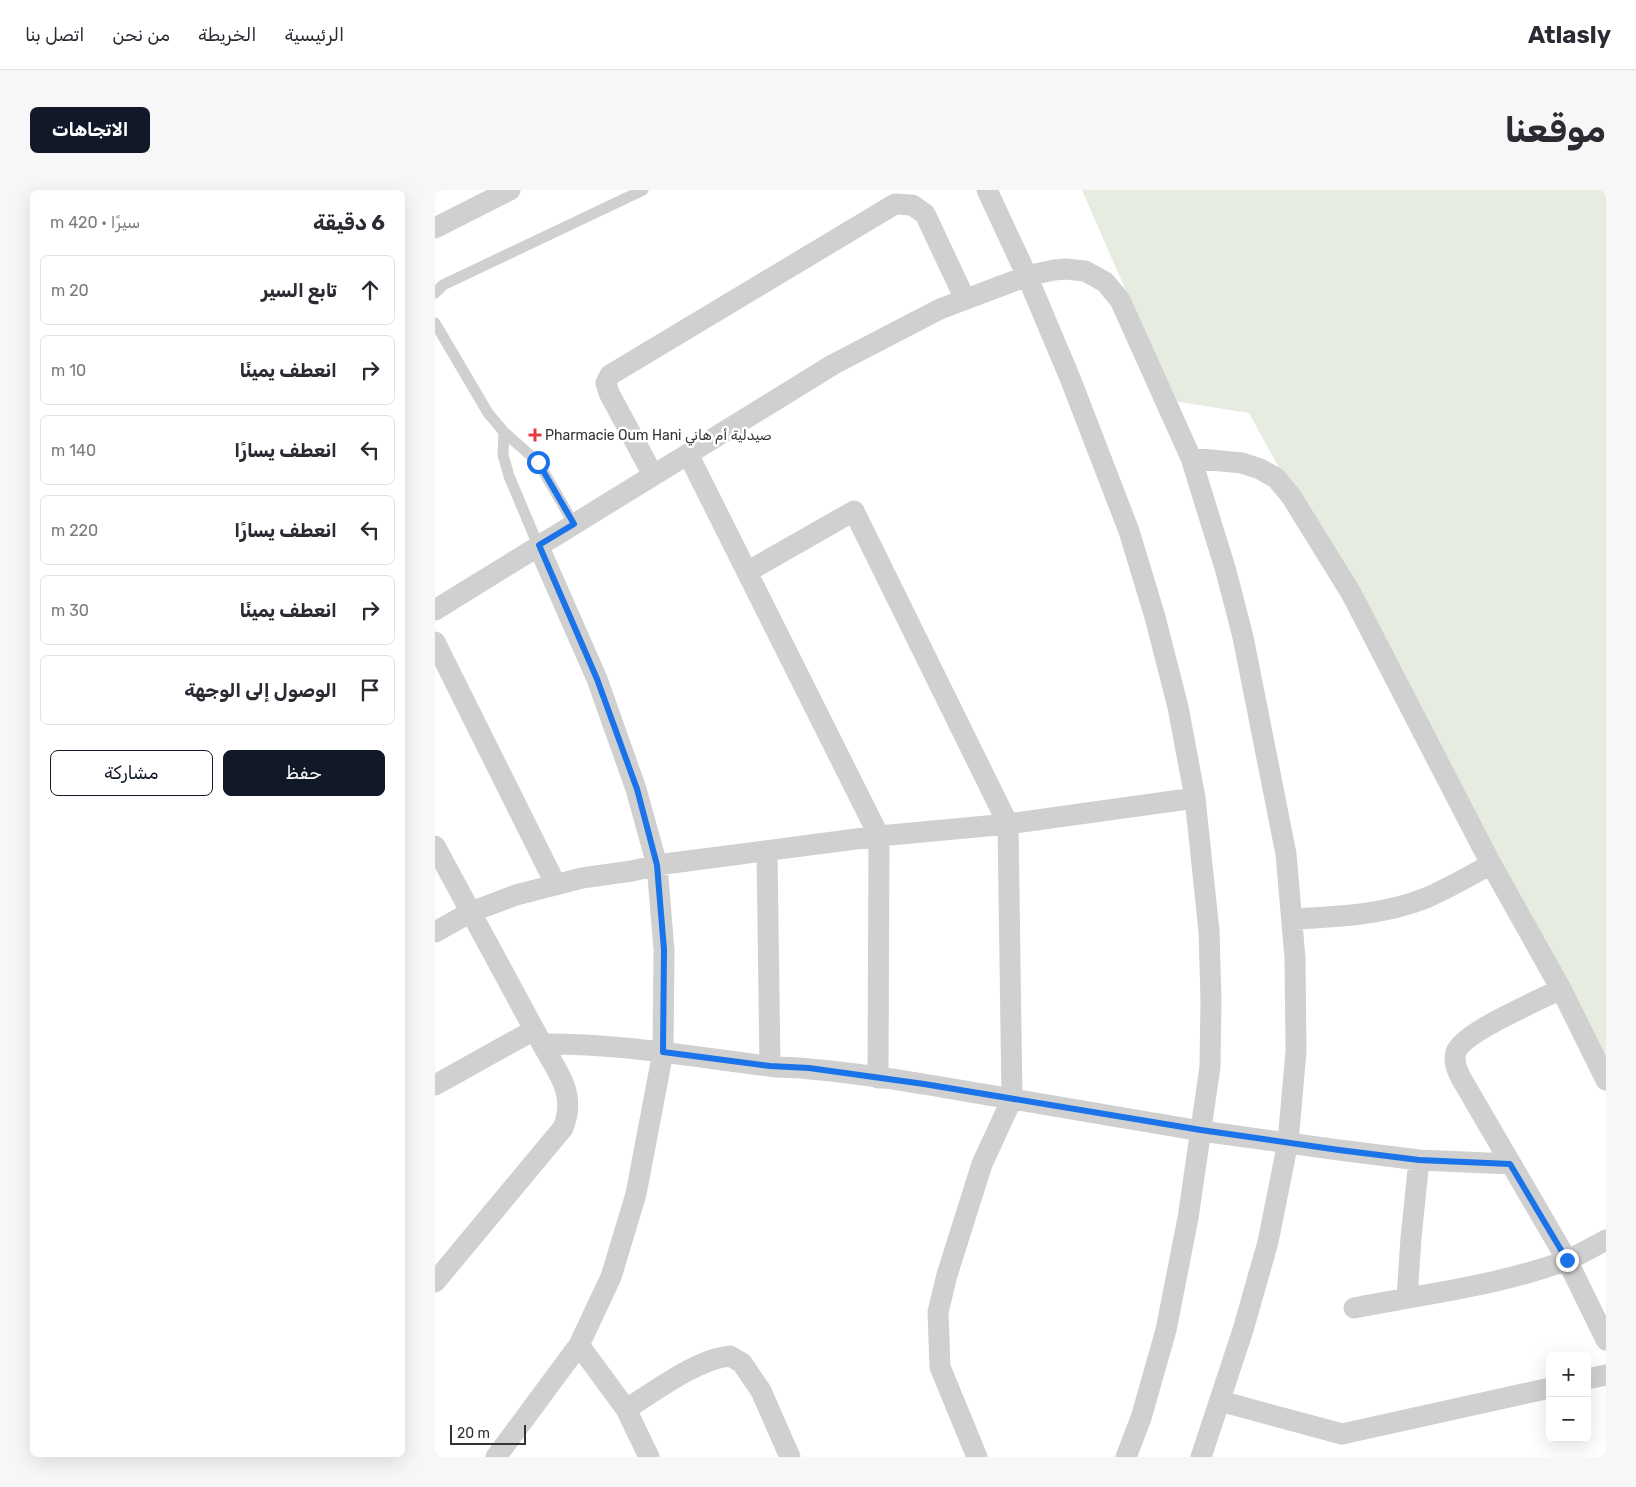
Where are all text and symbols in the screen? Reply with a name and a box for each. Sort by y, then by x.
text: Atlasly [1528,21,1611,49]
text: اتصل بنا [25,24,84,46]
text: من نحن [112,24,170,46]
text: الخريطة [198,24,256,46]
text: الرئيسية [284,24,344,46]
button: الاتجاهات [30,107,150,153]
text: موقعنا [1504,109,1606,151]
text: 6 دقيقة [313,210,385,235]
text: سيرًا · 420 m [50,213,140,232]
icon: ahead [356,276,384,304]
text: تابع السير [261,279,337,302]
text: 20 m [51,281,89,300]
icon: right [356,356,384,384]
text: انعطف يمينًا [240,359,337,382]
text: 10 m [51,361,86,380]
place label: Pharmacie Oum Hani صيدلية أم هاني [545,427,772,446]
marker: Pharmacie Oum Hani صيدلية أم هاني [529,429,541,441]
icon: left [356,436,384,464]
text: انعطف يسارًا [234,439,337,462]
text: 140 m [51,441,96,460]
route start [527,451,550,474]
icon: left [356,516,384,544]
text: انعطف يسارًا [234,519,337,542]
text: 220 m [51,521,98,540]
icon: right [356,596,384,624]
text: انعطف يمينًا [240,599,337,622]
text: 30 m [51,601,89,620]
icon: arrive [356,676,384,704]
text: الوصول إلى الوجهة [184,679,337,702]
button: مشاركة [50,750,213,796]
button: حفظ [223,750,385,796]
route end [1556,1249,1579,1272]
map controls [1546,1352,1591,1442]
button: + [1546,1352,1591,1397]
button: − [1546,1397,1591,1442]
scale bar [450,1422,526,1445]
text: 20 m [457,1425,490,1442]

